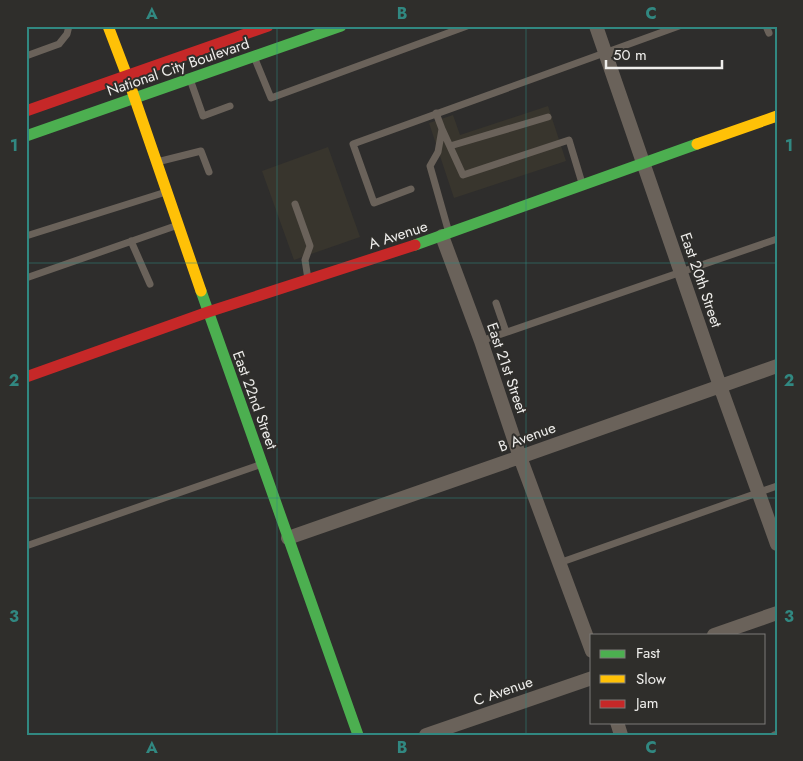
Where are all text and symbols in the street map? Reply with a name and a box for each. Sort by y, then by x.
text: A [145,2,158,25]
text: B [397,2,407,25]
text: C [645,2,657,25]
street label: National City Boulevard [104,32,252,102]
scale bar [606,38,722,70]
text: 50 m [613,44,647,66]
text: 1 [10,134,18,157]
text: 1 [785,134,793,157]
street label: A Avenue [366,215,431,255]
street label: East 20th Street [674,230,728,331]
street label: East 21st Street [481,320,533,417]
street label: East 22nd Street [227,348,283,453]
text: 2 [9,369,19,392]
text: 2 [784,369,794,392]
street label: B Avenue [495,416,559,458]
text: 3 [9,605,19,628]
text: 3 [784,605,794,628]
legend [590,634,766,724]
text: Fast [636,642,660,664]
text: Slow [636,668,667,690]
street label: C Avenue [470,671,536,711]
text: Jam [634,692,659,714]
text: A [145,736,158,759]
text: B [397,736,407,759]
text: C [645,736,657,759]

